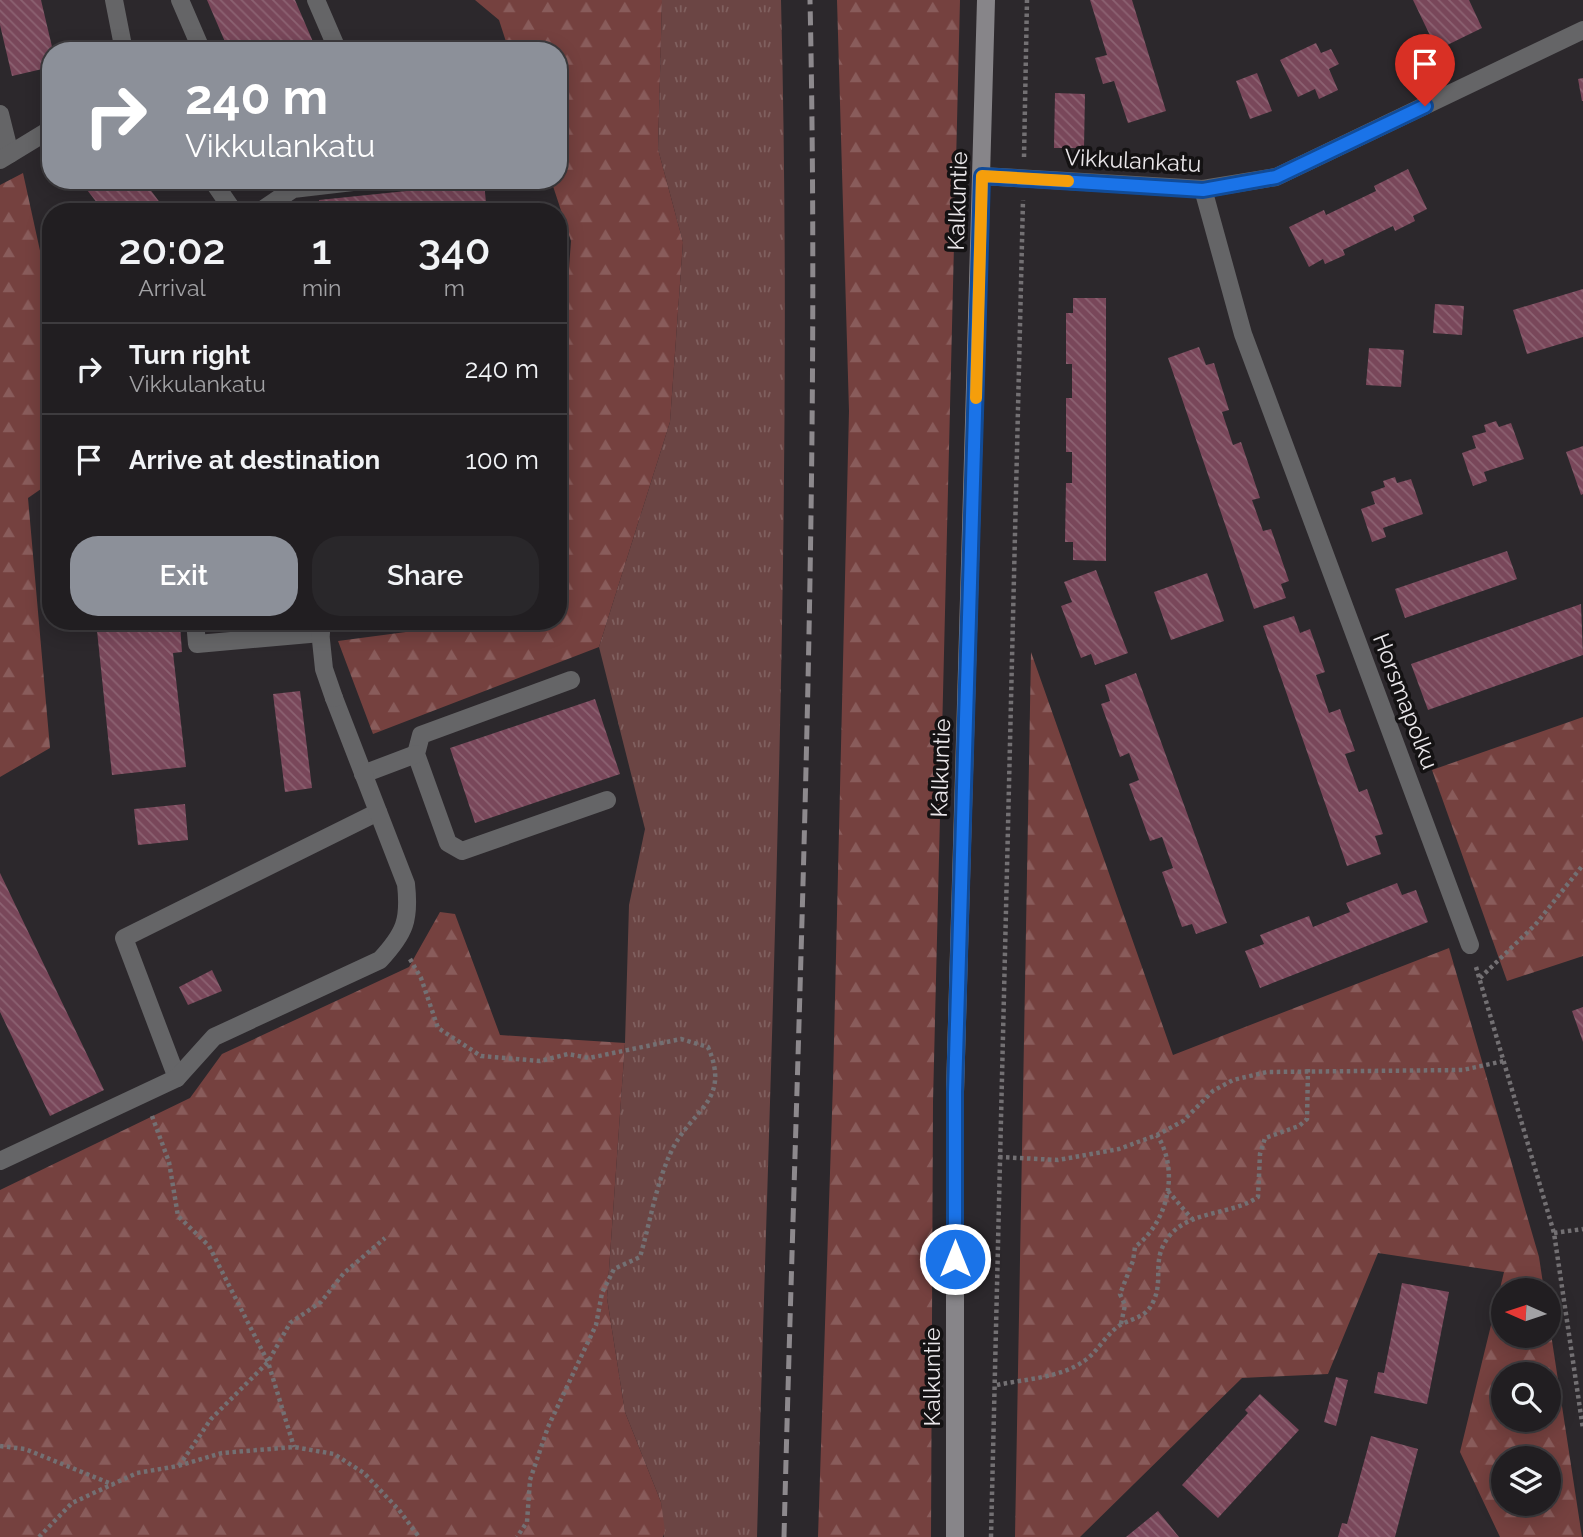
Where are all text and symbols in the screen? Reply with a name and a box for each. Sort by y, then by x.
pin [1395,34,1455,106]
icon: arrive [1406,45,1444,83]
text: 240 m [185,68,328,125]
icon: right [70,70,161,161]
text: Vikkulankatu [185,127,375,164]
street label: Vikkulankatu [1064,143,1202,177]
street label: Kalkuntie [942,151,972,251]
text: 20:02 [118,225,226,274]
text: 1 [312,225,332,274]
text: 340 [418,225,491,274]
text: Arrival [138,274,206,301]
text: min [302,274,342,301]
text: m [444,274,465,301]
text: Turn right [129,340,250,370]
icon: right [70,350,108,388]
text: 240 m [465,354,539,384]
text: Vikkulankatu [129,370,266,397]
icon: arrive [70,441,108,479]
text: Arrive at destination [129,445,380,475]
text: 100 m [466,445,539,475]
button: Exit [70,536,298,616]
button: Share [312,536,539,616]
street label: Horsmapolku [1368,629,1444,773]
street label: Kalkuntie [925,718,955,818]
position arrow [918,1222,992,1296]
north arrow [1491,1278,1561,1348]
map controls [1491,1278,1561,1516]
street label: Kalkuntie [918,1328,945,1426]
button: search [1491,1362,1561,1432]
button: layers [1491,1446,1561,1516]

